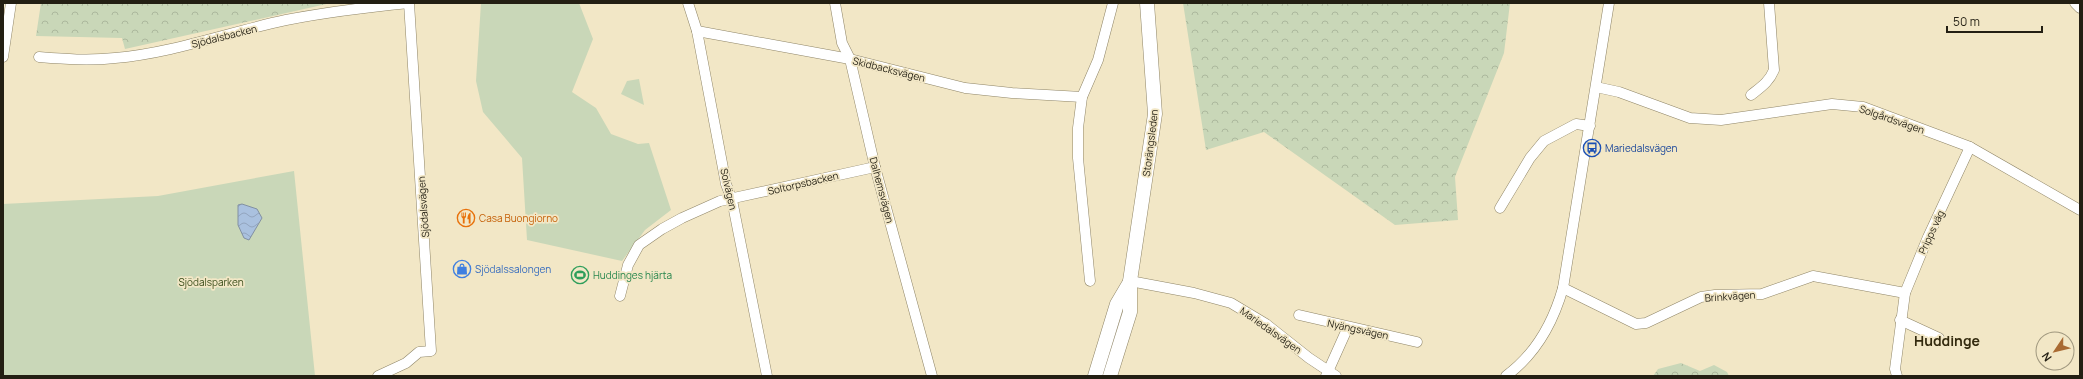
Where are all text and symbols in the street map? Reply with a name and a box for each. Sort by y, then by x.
scale bar [1947,8,2042,34]
text: 50 m [1953,13,1980,30]
street label: Sjödalsbacken [190,21,258,51]
street label: Skidbacksvägen [851,53,927,85]
street label: Solgårdsvägen [1857,101,1927,137]
street label: Storängsleden [1139,108,1161,177]
bus stop icon: Mariedalsvägen [1582,138,1602,158]
place label: Mariedalsvägen [1605,141,1678,155]
street label: Dalhemsvägen [866,156,898,225]
street label: Solvägen [717,167,741,211]
street label: Soltorpsbacken [766,168,840,198]
street label: Sjödalsvägen [414,176,432,238]
restaurant icon: Casa Buongiorno [456,208,476,228]
street label: Pripps väg [1915,208,1947,256]
place label: Casa Buongiorno [479,211,558,225]
shop icon: Sjödalssalongen [452,259,472,279]
place label: Sjödalssalongen [475,262,551,276]
sports icon: Huddinges hjärta [570,265,590,285]
place label: Huddinges hjärta [593,268,672,282]
park label: Sjödalsparken [178,275,244,289]
street label: Brinkvägen [1704,287,1756,305]
street label: Mariedalsvägen [1237,303,1305,357]
street label: Nyängsvägen [1326,316,1390,342]
district label: Huddinge [1914,331,1980,350]
north arrow [2035,331,2075,371]
text: N [2038,349,2055,365]

